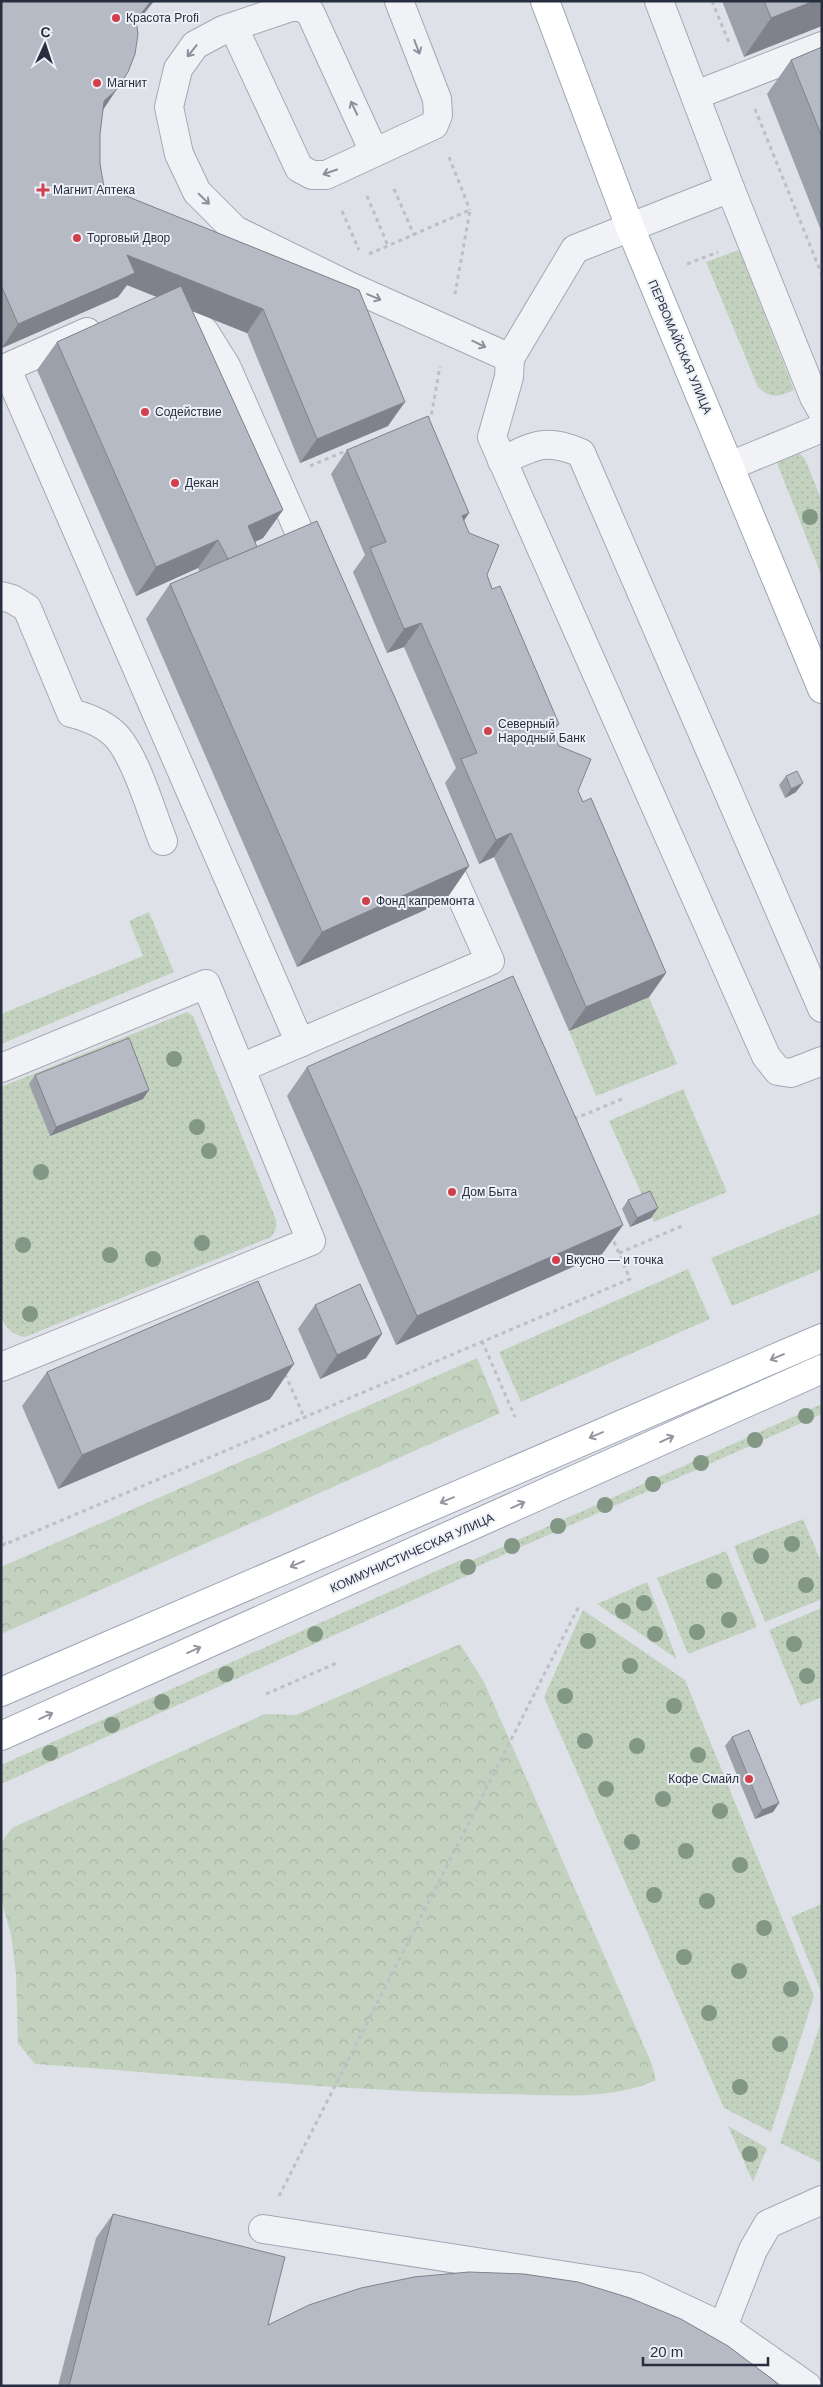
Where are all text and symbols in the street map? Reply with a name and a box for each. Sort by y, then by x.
place label: Красота Profi [126,11,199,25]
marker: Красота Profi [110,12,122,24]
north arrow [20,20,70,70]
text: С [40,24,51,40]
one-way arrow [413,39,422,54]
one-way arrow [187,44,198,57]
place label: Магнит [107,76,148,90]
marker: Магнит [91,77,103,89]
one-way arrow [349,101,358,116]
one-way arrow [323,168,338,177]
place label: Магнит Аптека [53,183,135,197]
marker: Магнит Аптека [37,184,49,196]
one-way arrow [198,193,211,205]
place label: Торговый Двор [87,231,171,245]
marker: Торговый Двор [71,232,83,244]
street label: ПЕРВОМАЙСКАЯ УЛИЦА [645,277,716,416]
one-way arrow [366,292,381,302]
one-way arrow [471,339,486,349]
place label: Содействие [155,405,222,419]
marker: Содействие [139,406,151,418]
place label: Декан [185,476,219,490]
marker: Декан [169,477,181,489]
place label: Северный Народный Банк [498,717,586,745]
marker: Северный Народный Банк [482,725,494,737]
place label: Фонд капремонта [376,894,475,908]
marker: Фонд капремонта [360,895,372,907]
place label: Дом Быта [462,1185,517,1199]
marker: Дом Быта [446,1186,458,1198]
place label: Вкусно — и точка [566,1253,664,1267]
marker: Вкусно — и точка [550,1254,562,1266]
one-way arrow [770,1353,785,1363]
one-way arrow [589,1431,604,1441]
one-way arrow [659,1433,674,1443]
one-way arrow [440,1495,455,1505]
one-way arrow [510,1500,525,1510]
street label: КОММУНИСТИЧЕСКАЯ УЛИЦА [328,1510,496,1596]
one-way arrow [290,1560,305,1570]
one-way arrow [186,1645,201,1654]
one-way arrow [38,1711,53,1721]
place label: Кофе Смайл [668,1772,739,1786]
marker: Кофе Смайл [743,1773,755,1785]
scale bar [643,2334,768,2366]
text: 20 m [650,2343,683,2360]

